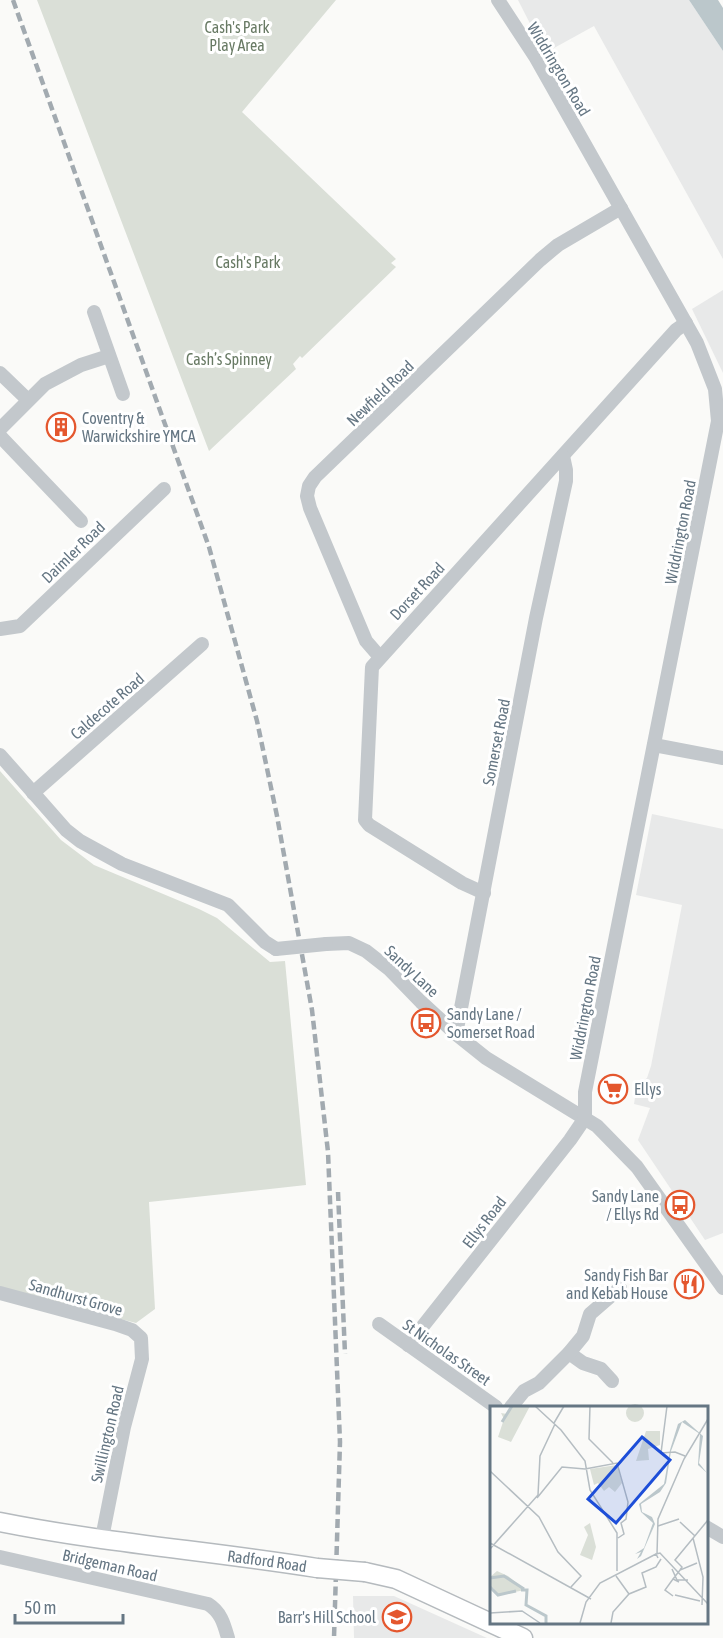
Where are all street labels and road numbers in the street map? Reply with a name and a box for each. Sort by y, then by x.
street label: Widdrington Road [523,19,594,120]
street label: Newfield Road [343,357,417,429]
street label: Widdrington Road [661,478,700,586]
street label: Daimler Road [38,518,108,586]
street label: Dorset Road [386,559,448,623]
street label: Caldecote Road [67,669,147,743]
street label: Somerset Road [479,697,513,787]
street label: Sandy Lane [381,942,443,1001]
street label: Widdrington Road [566,954,605,1062]
street label: Ellys Road [458,1193,510,1252]
street label: Sandhurst Grove [27,1275,125,1319]
street label: St Nicholas Street [400,1315,494,1389]
street label: Swillington Road [87,1384,128,1485]
street label: Bridgeman Road [61,1545,159,1586]
street label: Radford Road [226,1546,308,1575]

